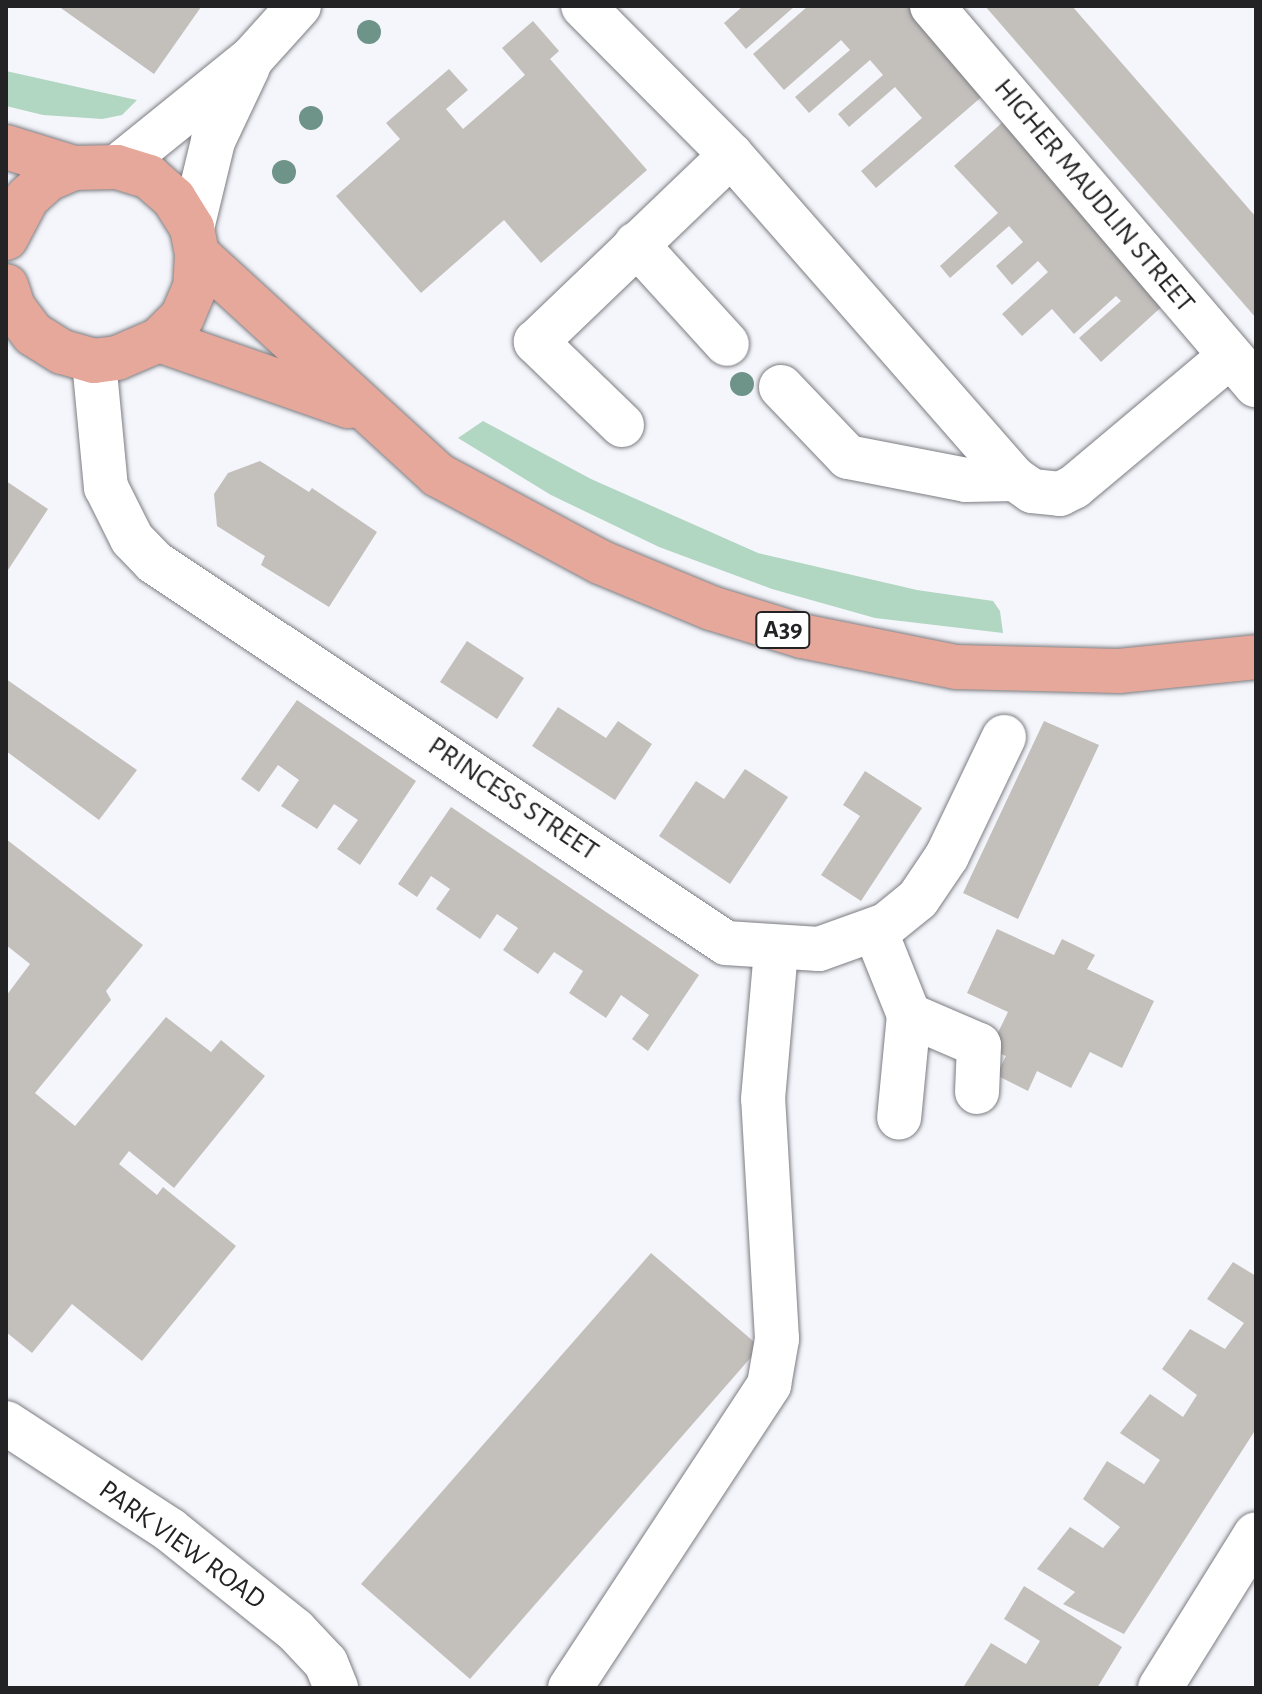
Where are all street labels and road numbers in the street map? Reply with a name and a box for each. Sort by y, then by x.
street label: HIGHER MAUDLIN STREET [986,72,1202,320]
road number: A39 [755,608,811,652]
street label: PRINCESS STREET [421,730,605,868]
street label: PARK VIEW ROAD [92,1473,272,1617]

